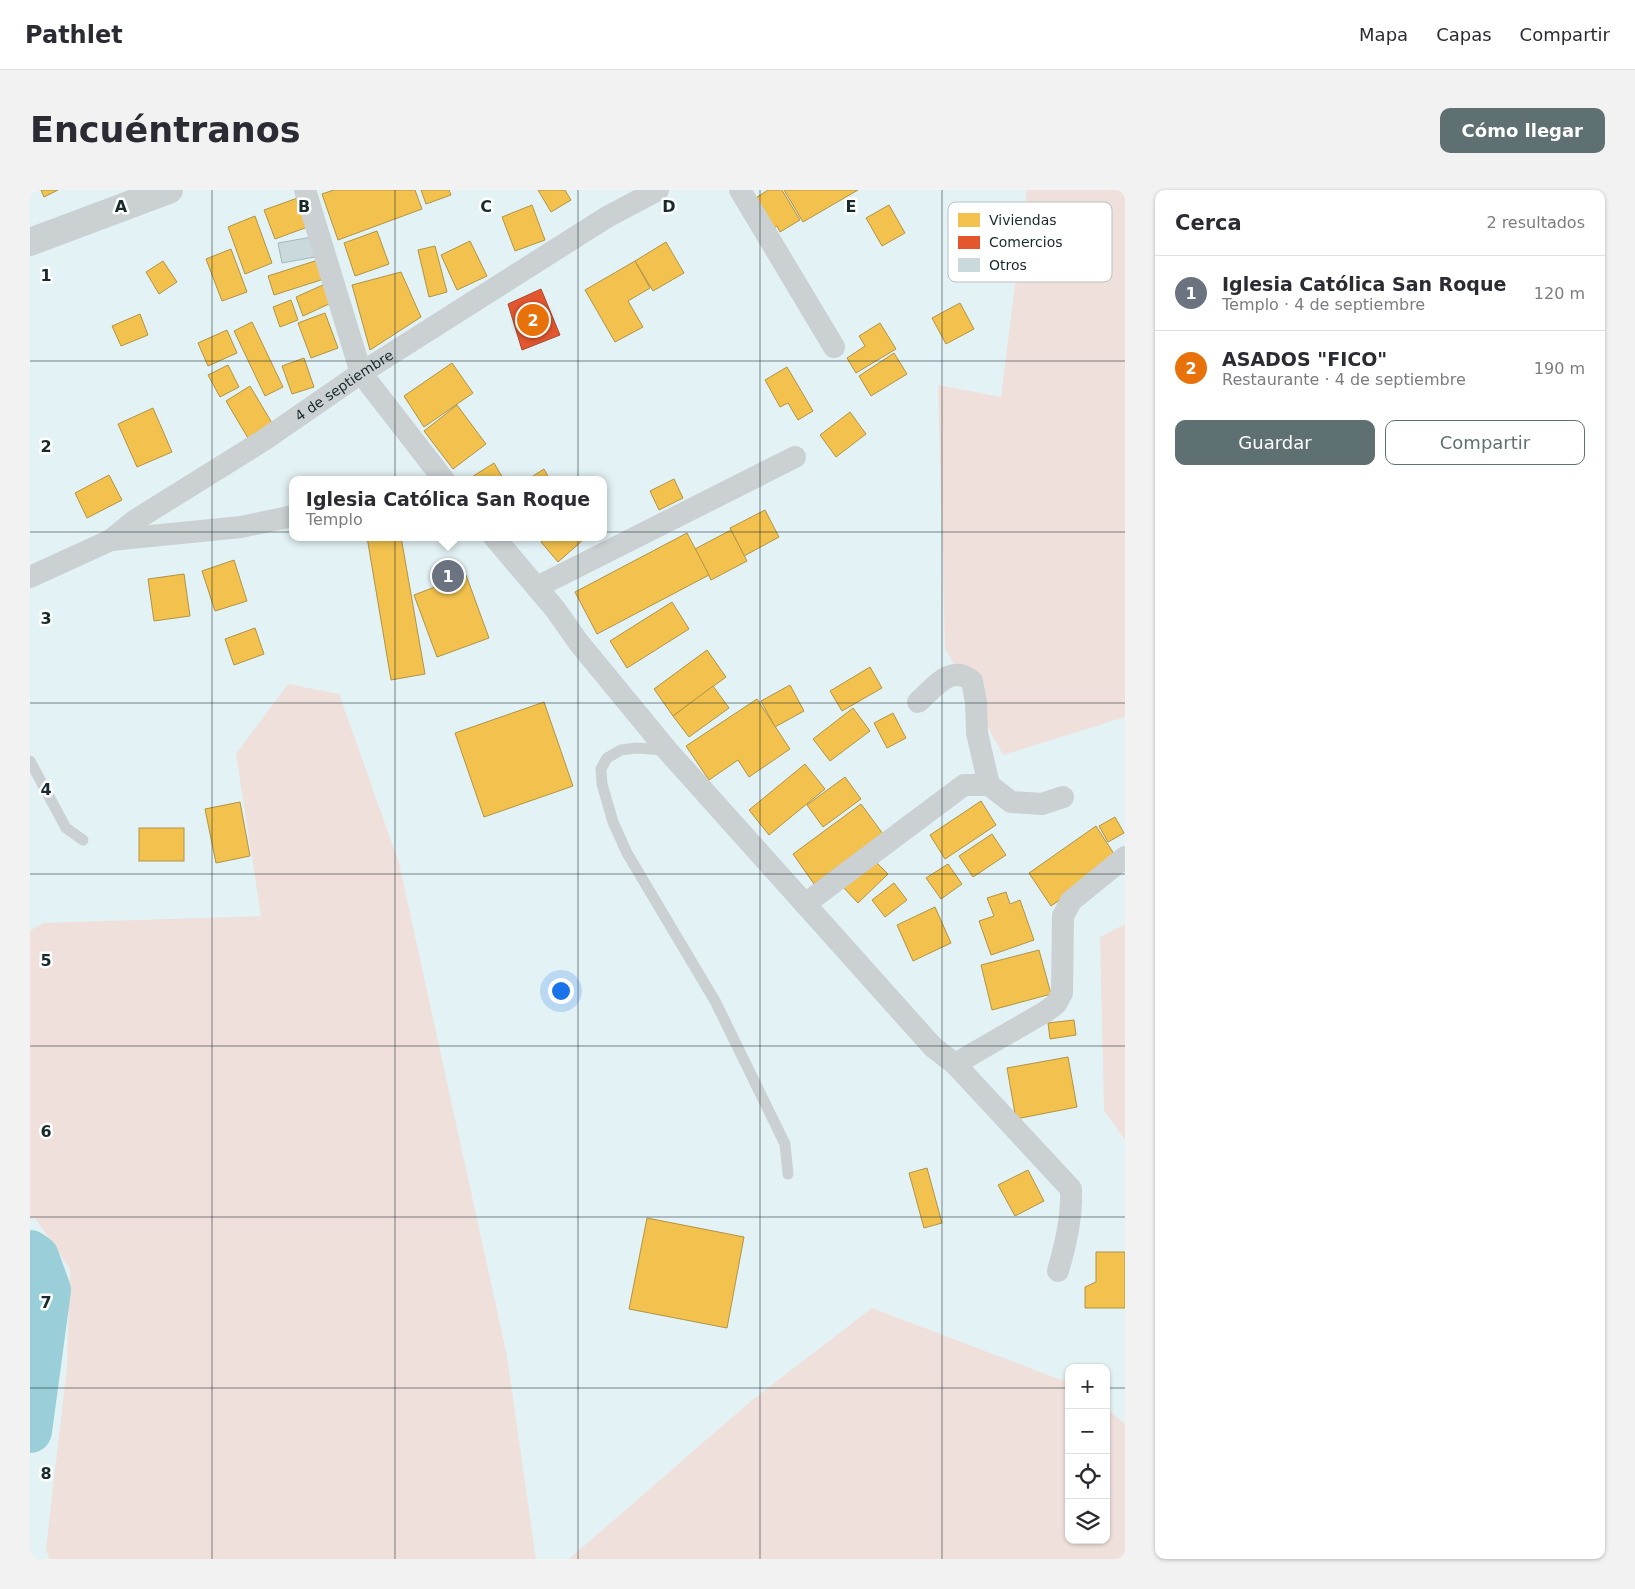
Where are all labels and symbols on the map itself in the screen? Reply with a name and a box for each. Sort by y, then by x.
text: A [115,197,128,216]
text: B [298,197,310,216]
text: C [480,197,492,216]
text: D [662,197,676,216]
text: E [846,197,856,216]
legend [948,202,1112,282]
text: Viviendas [989,212,1057,228]
text: Comercios [989,234,1063,250]
text: Otros [989,257,1027,273]
text: 1 [40,266,52,285]
pin: 2 [517,301,549,339]
street label: 4 de septiembre [292,347,396,424]
text: 2 [40,437,52,456]
pin: 1 [432,557,464,595]
text: 3 [40,609,52,628]
text: 4 [40,780,52,799]
text: 5 [40,951,52,970]
your location [548,978,574,1004]
text: 6 [40,1122,52,1141]
text: 7 [40,1293,52,1312]
text: 8 [40,1464,52,1483]

